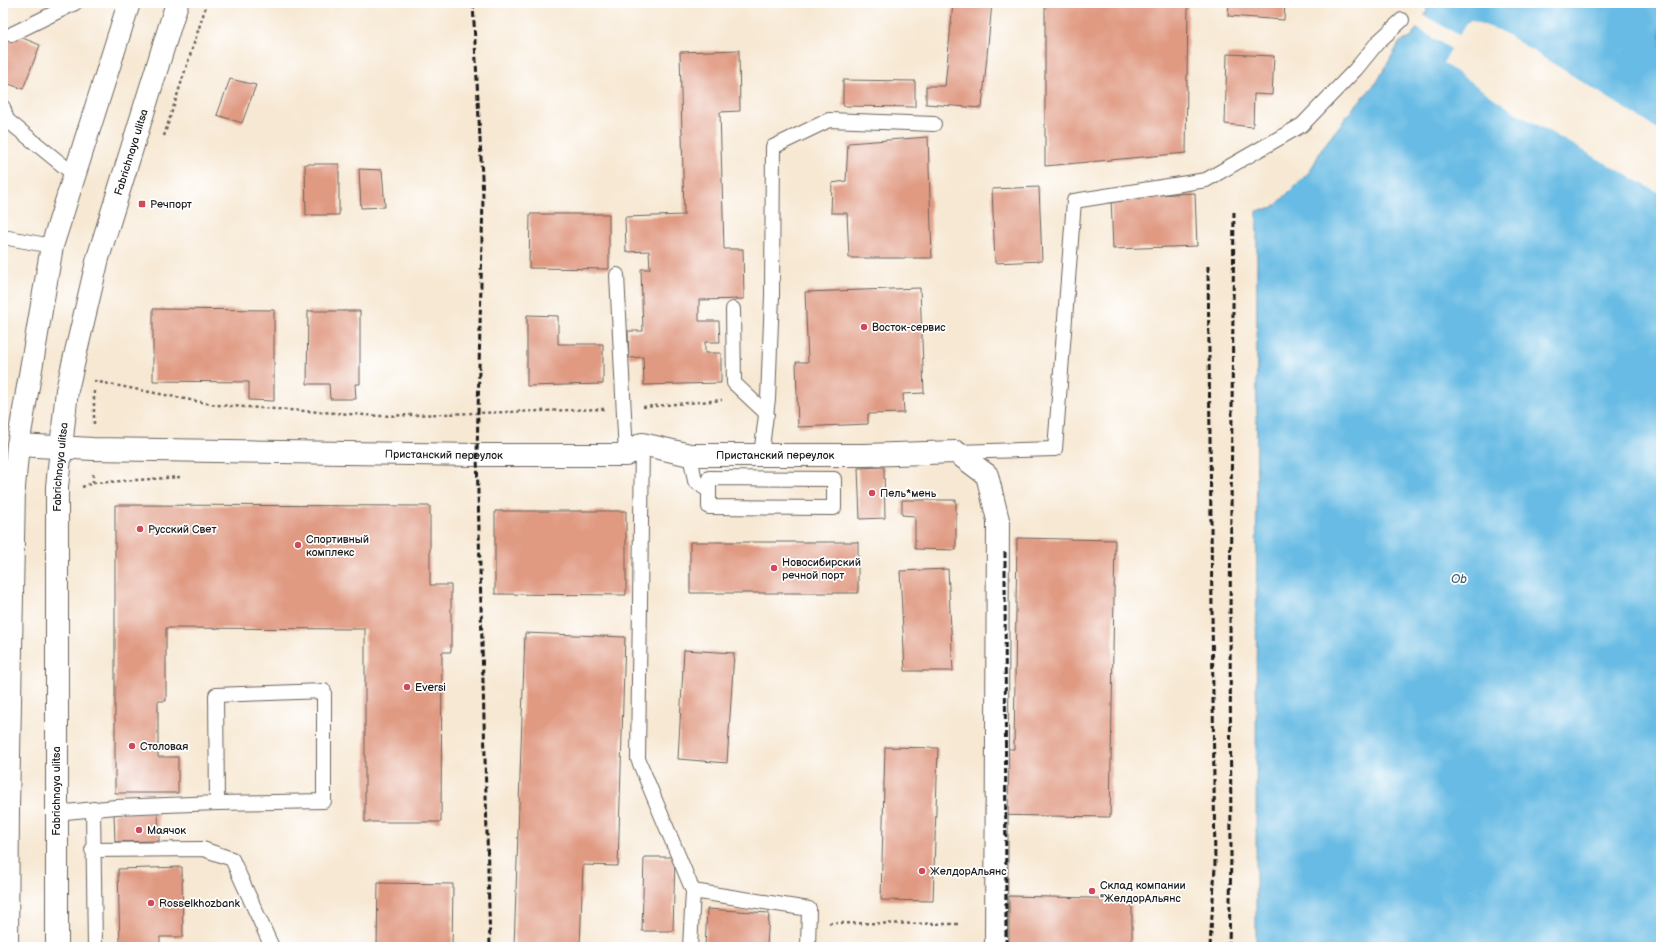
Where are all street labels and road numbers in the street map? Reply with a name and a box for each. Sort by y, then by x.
street label: Fabrichnaya ulitsa [112,107,151,197]
street label: Fabrichnaya ulitsa [51,422,71,512]
street label: Пристанский переулок [385,448,503,462]
street label: Пристанский переулок [716,449,834,462]
street label: Fabrichnaya ulitsa [50,746,63,836]

